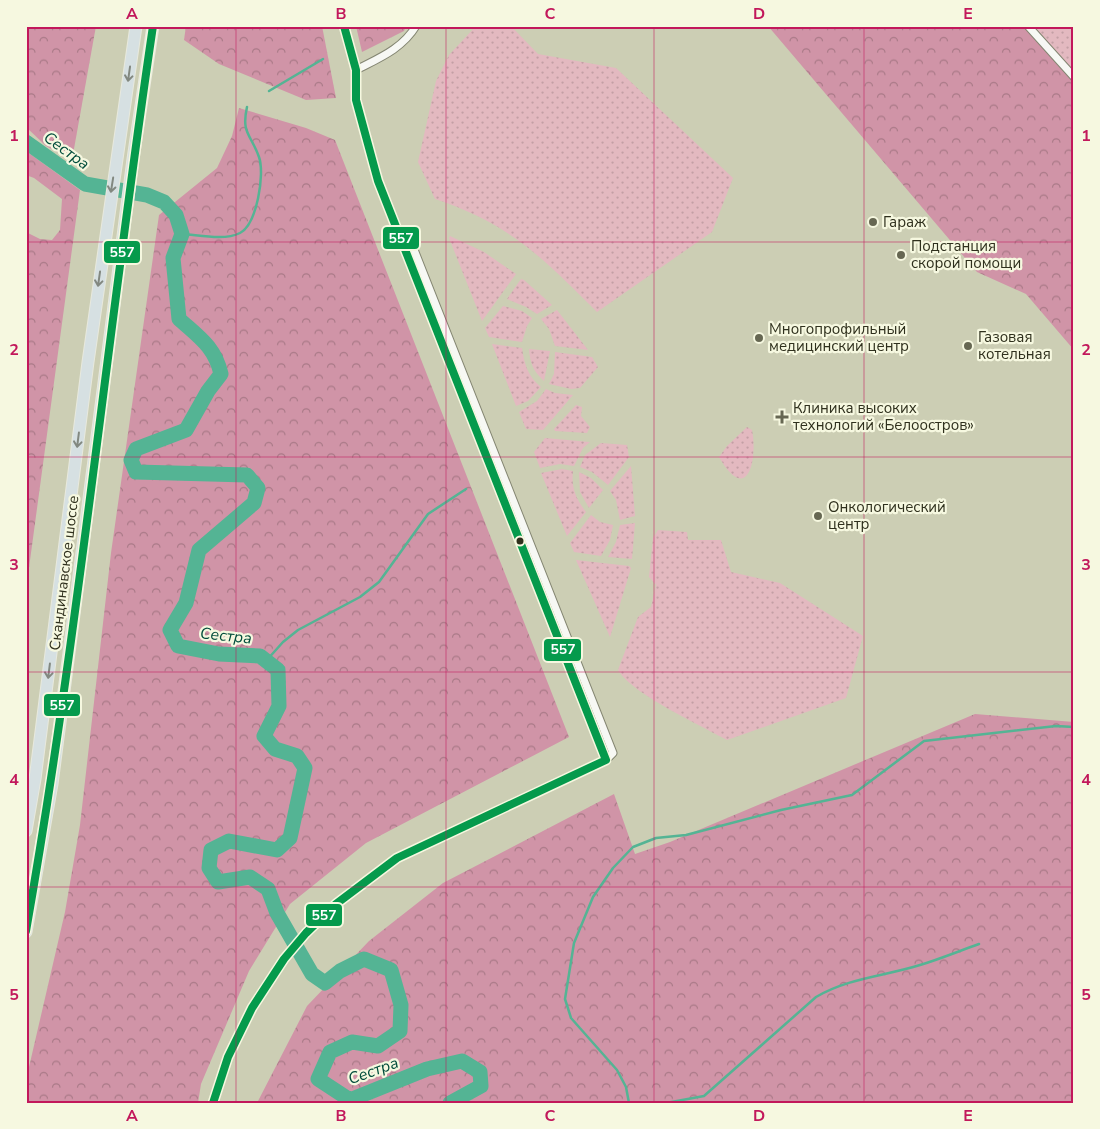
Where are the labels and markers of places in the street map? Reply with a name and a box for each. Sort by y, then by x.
place label: Гараж [883,212,926,232]
marker: Гараж [867,216,879,228]
place label: Подстанция скорой помощи [911,236,1021,273]
marker: Подстанция скорой помощи [895,249,907,261]
place label: Многопрофильный медицинский центр [769,319,909,356]
place label: Газовая котельная [978,327,1051,364]
marker: Многопрофильный медицинский центр [753,332,765,344]
marker: Газовая котельная [962,340,974,352]
place label: Клиника высоких технологий «Белоостров» [793,398,974,435]
marker: Клиника высоких технологий «Белоостров» [775,410,789,424]
place label: Онкологический центр [828,497,946,534]
marker: Онкологический центр [812,510,824,522]
unlabelled marker [515,536,525,546]

